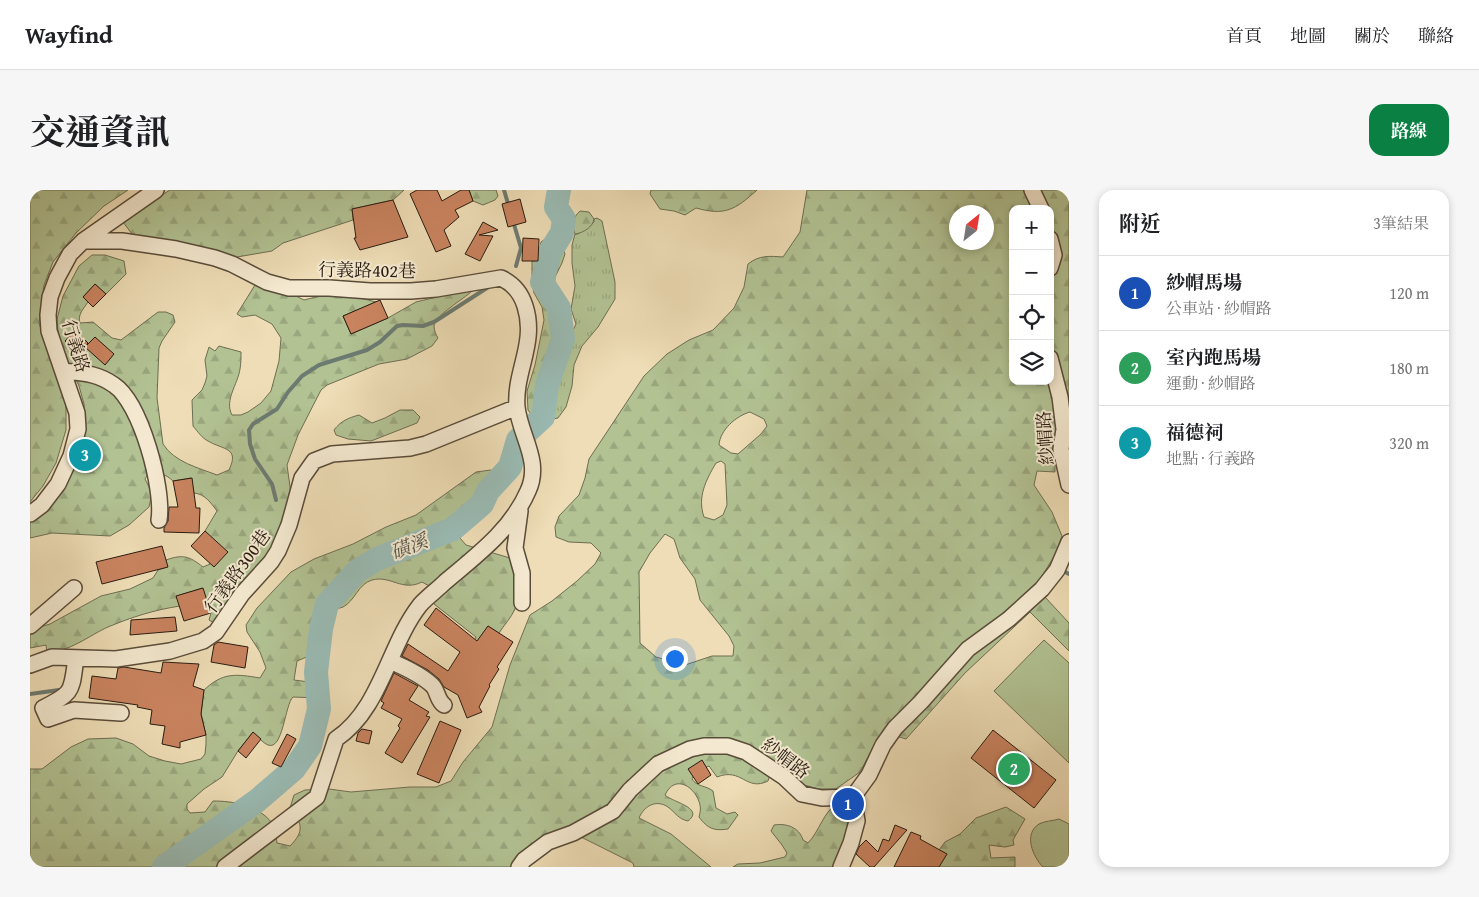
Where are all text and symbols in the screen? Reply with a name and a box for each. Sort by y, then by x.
text: Wayfind [25,17,113,52]
text: 首頁 [1226,22,1262,49]
text: 地圖 [1290,22,1326,49]
text: 關於 [1354,22,1390,49]
text: 聯絡 [1418,22,1454,49]
button: 路線 [1369,104,1449,156]
text: 交通資訊 [30,106,170,157]
north arrow [949,205,994,250]
map controls [1009,205,1054,385]
button: + [1009,205,1054,250]
text: 附近 [1119,208,1161,239]
text: 3筆結果 [1373,211,1429,235]
button: − [1009,250,1054,295]
street label: 行義路402巷 [318,256,416,284]
text: 紗帽馬場 [1166,268,1242,296]
text: 1 [1131,281,1139,305]
text: 120 m [1389,281,1429,305]
button: locate [1009,295,1054,340]
text: 公車站 · 紗帽路 [1166,296,1272,320]
street label: 行義路 [55,316,97,376]
button: layers [1009,340,1054,385]
text: 室內跑馬場 [1166,343,1261,371]
text: 2 [1131,356,1139,380]
text: 180 m [1389,356,1429,380]
text: 運動 · 紗帽路 [1166,371,1256,395]
street label: 紗帽路 [1030,410,1060,466]
text: 福德祠 [1166,418,1223,446]
text: 3 [1131,431,1139,455]
text: 320 m [1389,431,1429,455]
pin: 3 [69,436,101,474]
text: 地點 · 行義路 [1166,446,1256,470]
street label: 行義路300巷 [197,523,277,619]
water label: 磺溪 [386,525,434,566]
your location [662,646,688,672]
street label: 紗帽路 [756,731,816,785]
pin: 2 [998,750,1030,788]
pin: 1 [832,785,864,823]

